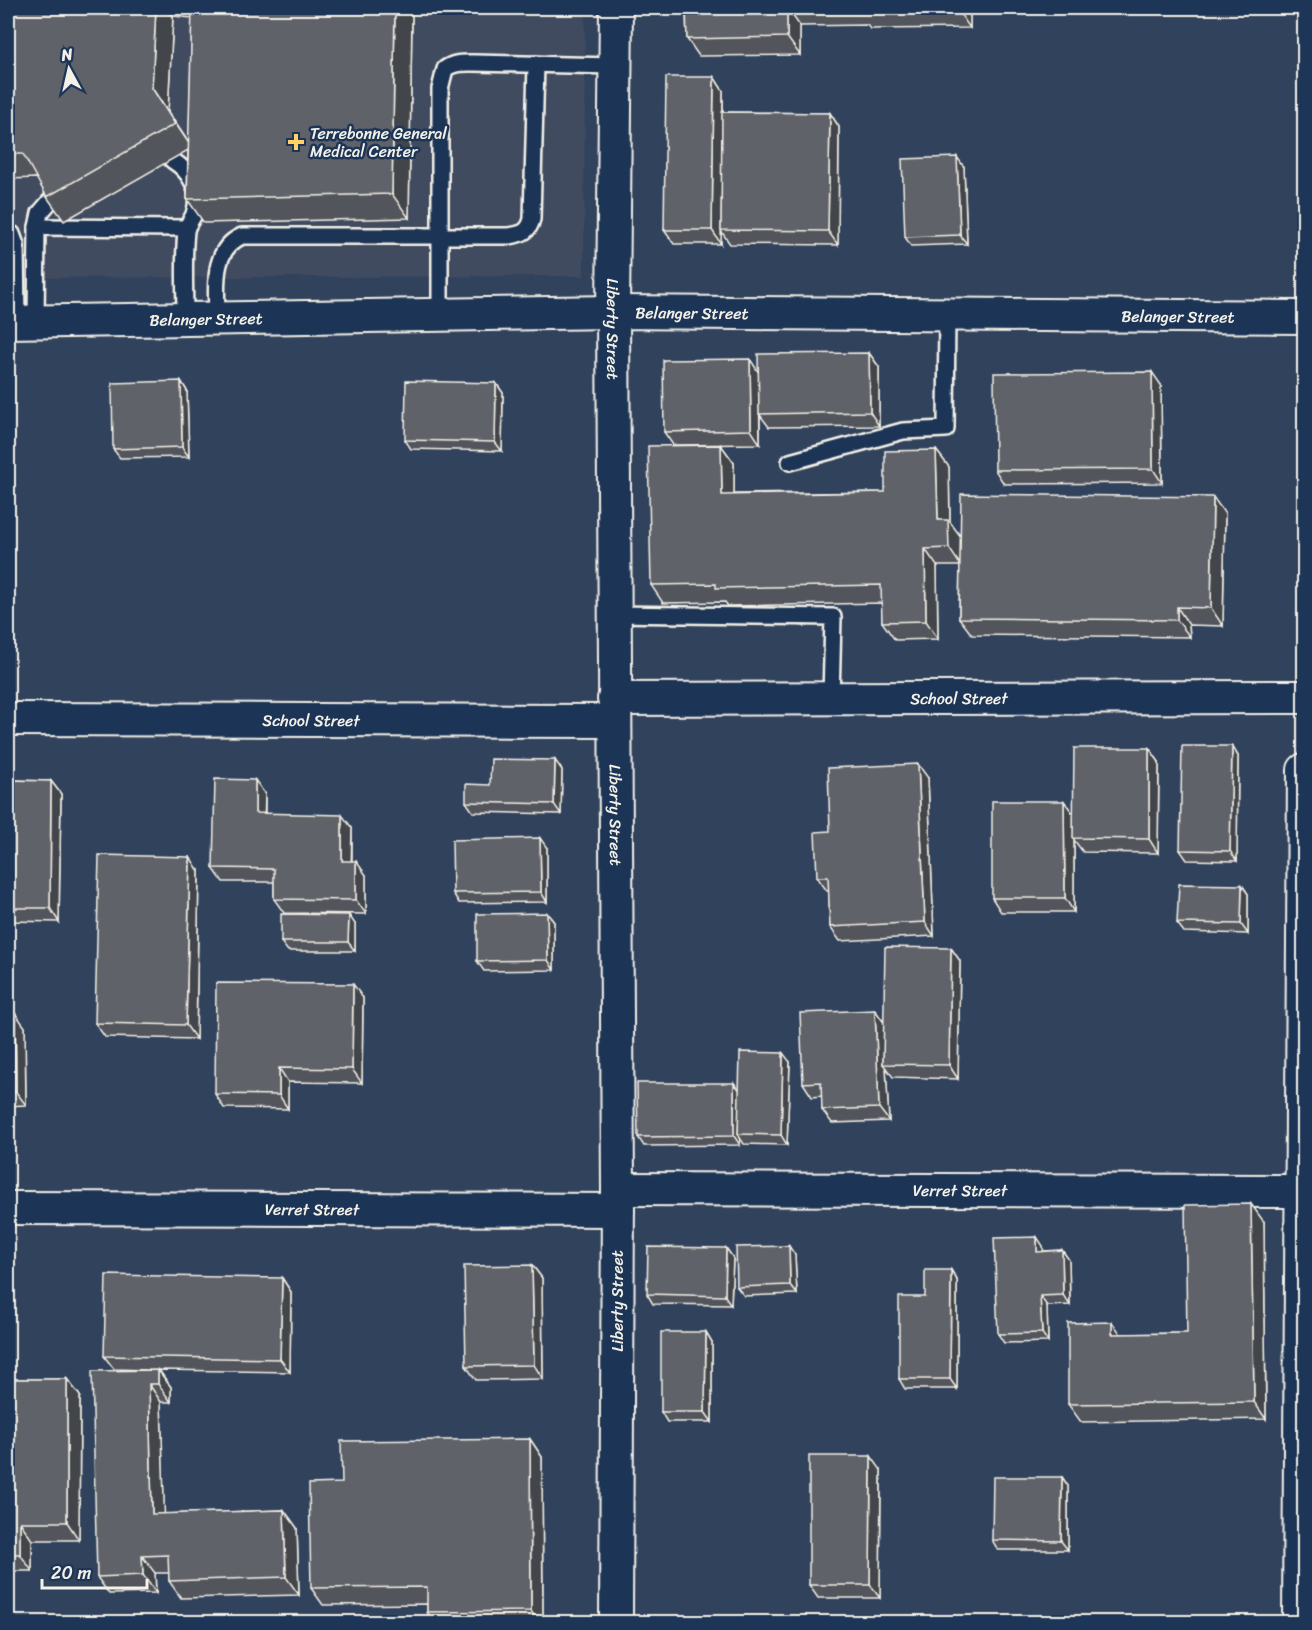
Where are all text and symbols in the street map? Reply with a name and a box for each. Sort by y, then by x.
north arrow [39,39,99,99]
text: N [58,39,75,70]
place label: Terrebonne General Medical Center [310,119,447,166]
marker: Terrebonne General Medical Center [287,133,305,151]
street label: Liberty Street [598,278,628,380]
street label: Belanger Street [635,298,749,327]
street label: Belanger Street [1121,301,1235,331]
street label: Belanger Street [149,303,263,334]
street label: School Street [910,683,1008,713]
street label: School Street [262,705,360,735]
street label: Liberty Street [601,764,631,866]
street label: Verret Street [913,1175,1008,1205]
street label: Verret Street [265,1194,360,1224]
street label: Liberty Street [603,1250,632,1352]
scale bar [42,1552,147,1590]
text: 20 m [51,1557,91,1589]

